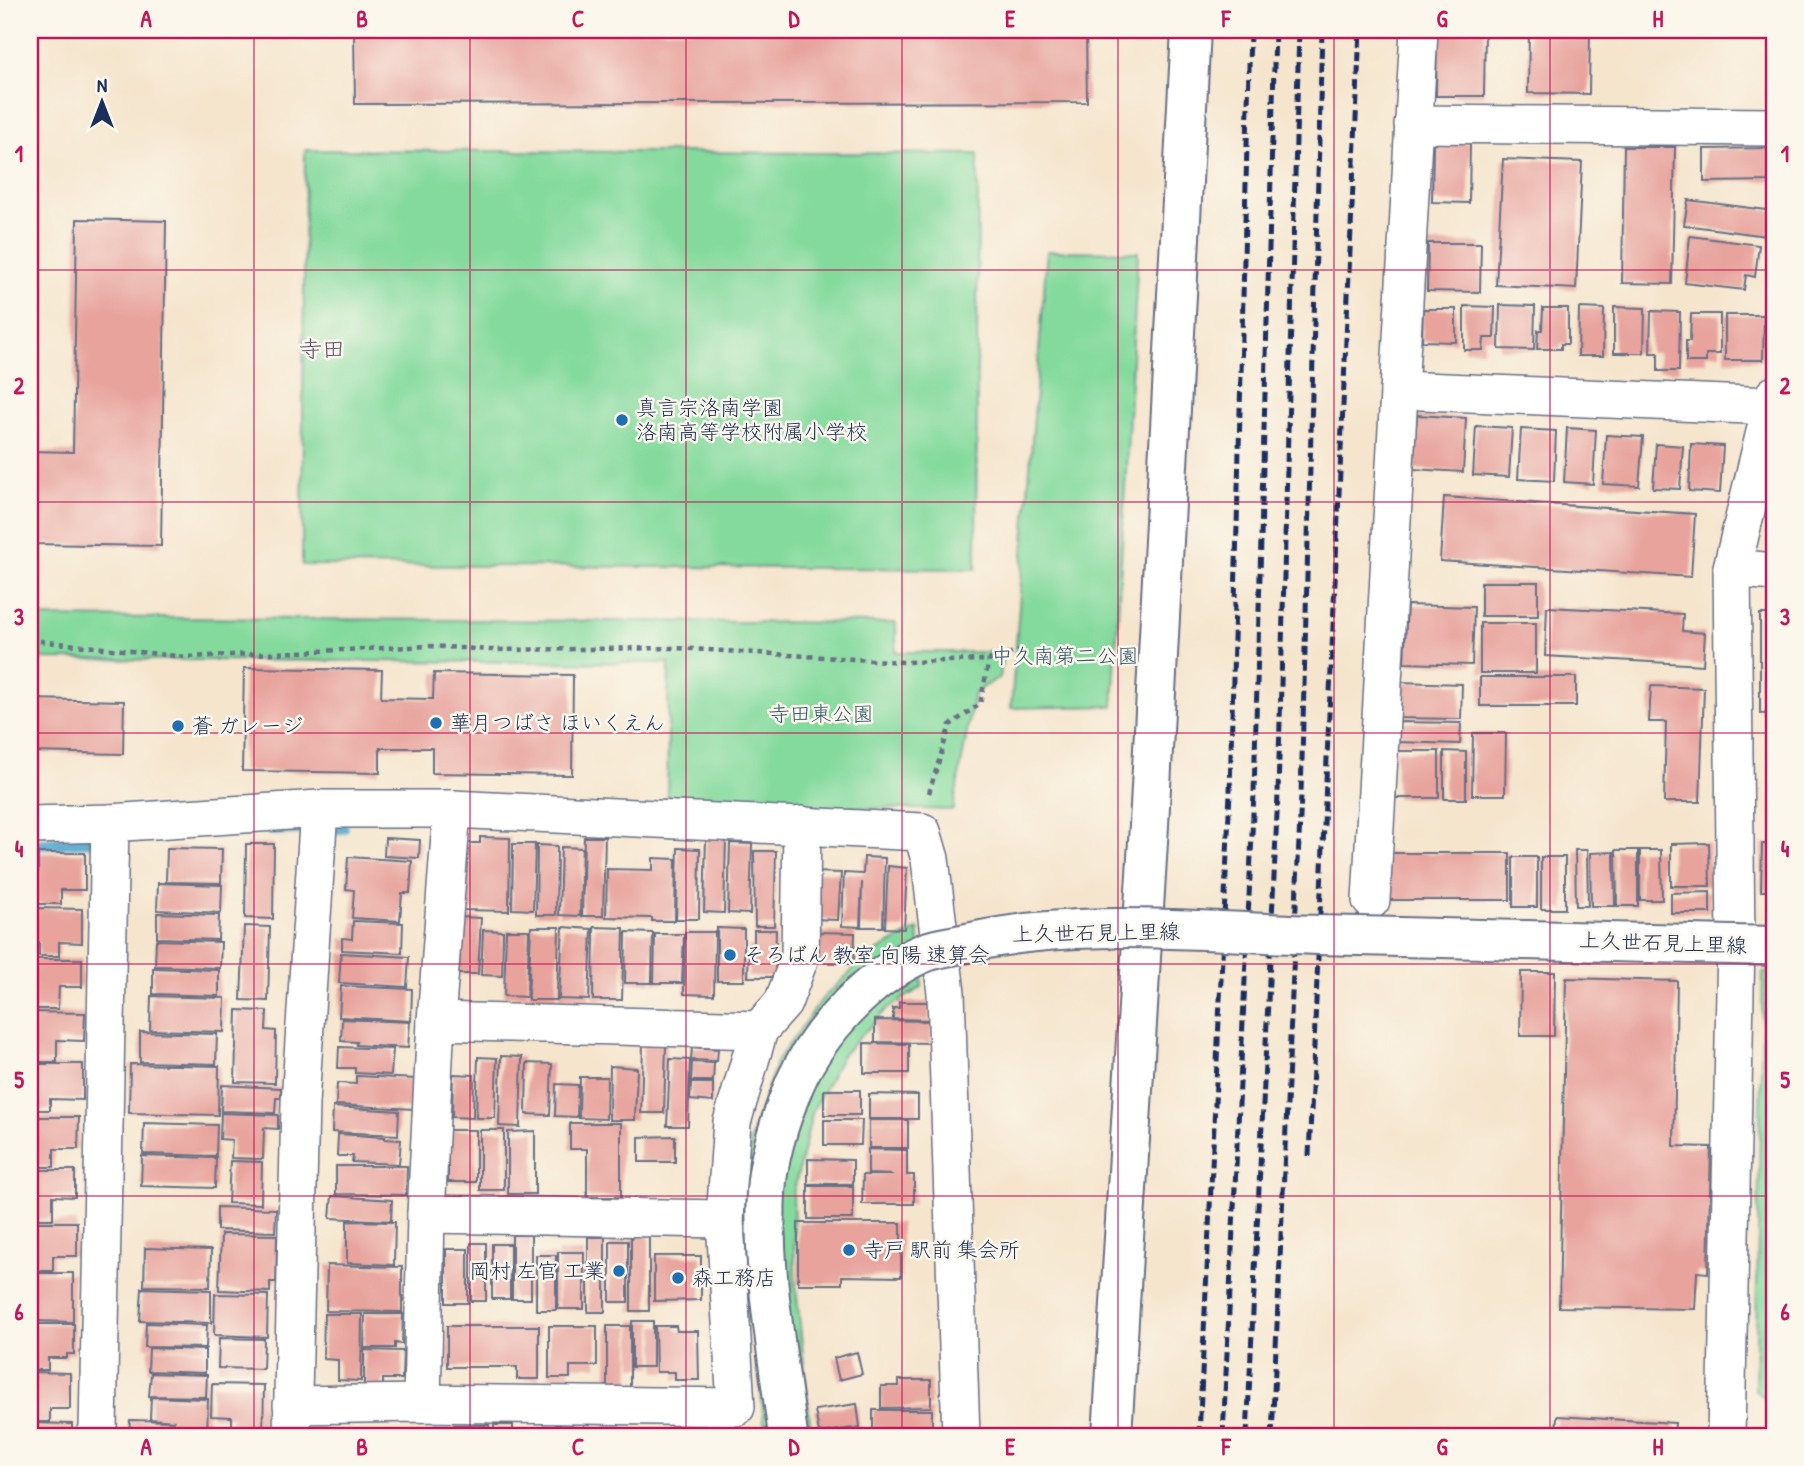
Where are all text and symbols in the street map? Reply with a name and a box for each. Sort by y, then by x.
text: A [140,3,152,34]
text: B [356,3,368,34]
text: C [572,3,584,34]
text: D [789,3,801,34]
text: E [1005,3,1016,34]
text: F [1221,3,1232,34]
text: G [1436,3,1448,34]
text: H [1653,3,1664,34]
north arrow [66,66,136,136]
text: N [97,72,107,98]
text: 1 [15,138,23,169]
text: 1 [1781,138,1789,169]
district label: 寺田 [299,333,345,364]
text: 2 [14,370,25,401]
text: 2 [1780,370,1791,401]
place label: 真言宗洛南学園 洛南高等学校附属小学校 [636,393,867,446]
marker: 真言宗洛南学園 洛南高等学校附属小学校 [614,412,630,428]
text: 3 [14,601,24,632]
text: 3 [1780,601,1790,632]
park label: 中久南第二公園 [992,641,1139,670]
park label: 寺田東公園 [769,699,874,728]
place label: 華月つばさ ほいくえん [450,708,665,737]
place label: 蒼 ガレージ [192,711,303,740]
marker: 華月つばさ ほいくえん [428,715,444,731]
marker: 蒼 ガレージ [170,718,186,734]
text: 4 [15,833,24,864]
text: 4 [1781,833,1790,864]
street label: 上久世石見上里線 [1012,917,1180,948]
street label: 上久世石見上里線 [1579,925,1747,960]
place label: そろばん 教室 向陽 速算会 [744,940,990,969]
marker: そろばん 教室 向陽 速算会 [722,947,738,963]
text: 5 [14,1064,24,1095]
text: 5 [1780,1064,1790,1095]
place label: 寺戸 駅前 集会所 [863,1235,1020,1264]
marker: 寺戸 駅前 集会所 [841,1242,857,1258]
place label: 岡村 左官 工業 [469,1256,605,1285]
marker: 岡村 左官 工業 [611,1263,627,1279]
place label: 森工務店 [692,1263,776,1292]
marker: 森工務店 [670,1270,686,1286]
text: 6 [14,1296,24,1327]
text: 6 [1780,1296,1790,1327]
text: A [140,1431,152,1462]
text: B [356,1431,368,1462]
text: C [572,1431,584,1462]
text: D [789,1431,801,1462]
text: E [1005,1431,1016,1462]
text: F [1221,1431,1232,1462]
text: G [1436,1431,1448,1462]
text: H [1653,1431,1664,1462]

